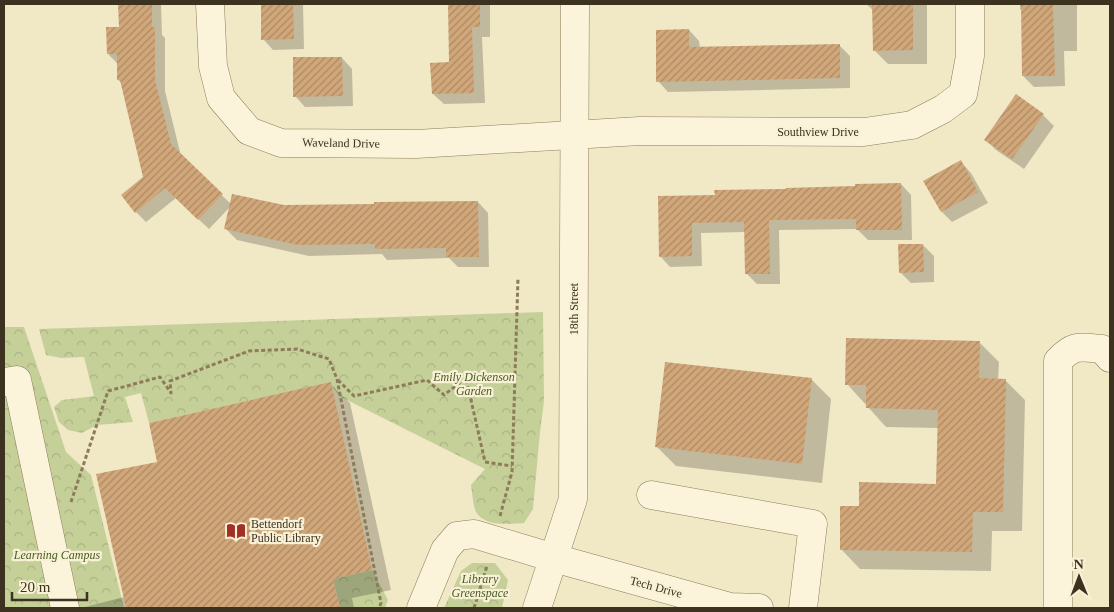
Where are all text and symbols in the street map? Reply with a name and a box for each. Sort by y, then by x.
street label: Southview Drive [777,125,859,139]
street label: Waveland Drive [302,135,380,151]
street label: 18th Street [567,282,581,335]
park label: Emily Dickenson Garden [432,370,515,398]
place label: Bettendorf Public Library [251,517,321,545]
library icon: Bettendorf Public Library [225,520,247,542]
park label: Learning Campus [13,548,101,562]
north arrow [1054,552,1104,602]
text: N [1074,557,1084,572]
scale bar [12,570,88,602]
park label: Library Greenspace [452,572,509,600]
street label: Tech Drive [628,573,684,601]
text: 20 m [20,579,51,595]

